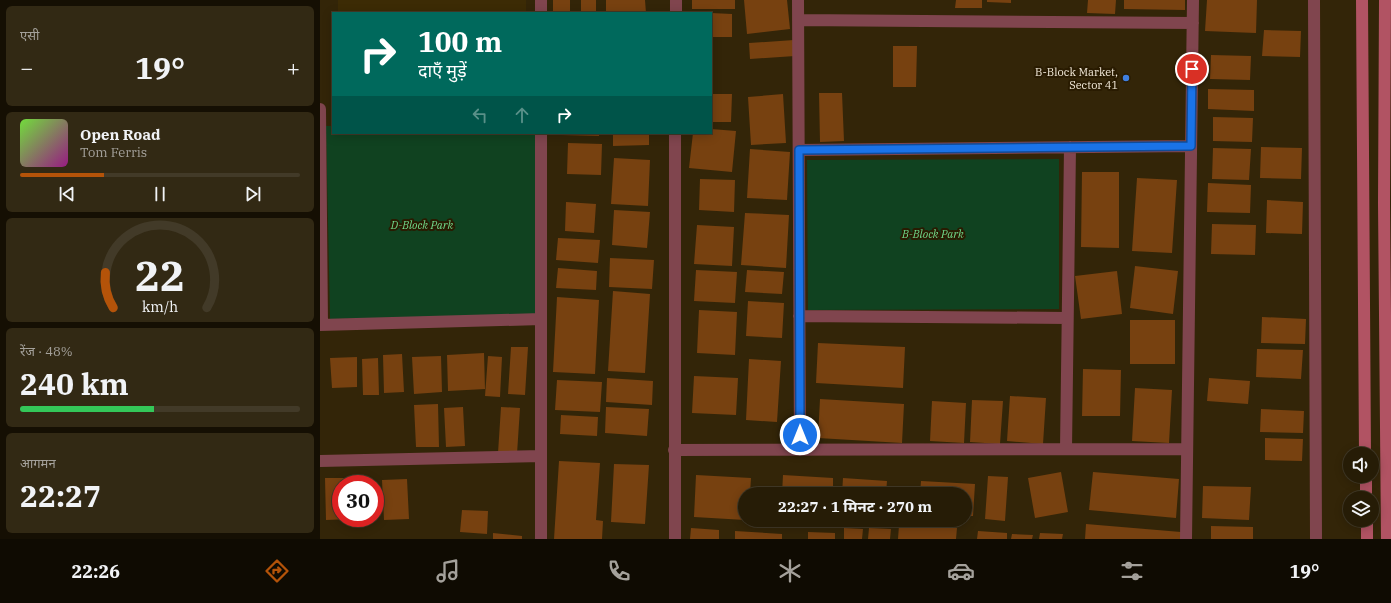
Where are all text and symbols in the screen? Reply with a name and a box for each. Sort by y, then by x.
text: 100 m [418,23,502,60]
text: एसी [20,27,39,44]
icon: right [352,28,404,80]
text: 19° [135,48,185,87]
pin [1175,52,1209,86]
text: − [20,53,33,82]
text: + [287,53,300,82]
icon: arrive [1181,58,1203,80]
text: दाएँ मुड़ें [418,59,467,82]
place label: B-Block Market, Sector 41 [1035,65,1118,92]
marker: B-Block Market, Sector 41 [1121,73,1131,83]
icon: left [469,104,491,126]
icon: ahead [511,104,533,126]
icon: right [553,104,575,126]
text: Open Road [80,125,160,144]
text: Tom Ferris [80,144,147,161]
icon: previous [56,183,78,205]
icon: pause [149,183,171,205]
icon: next [242,183,264,205]
park label: D-Block Park [390,218,453,232]
park label: B-Block Park [901,227,964,241]
text: 22 [135,247,185,301]
text: km/h [142,296,178,315]
text: रेंज · 48% [20,343,73,360]
text: 240 km [20,364,129,403]
position arrow [779,414,821,456]
map controls [1343,447,1379,527]
button: sound [1343,447,1379,483]
text: आगमन [20,455,56,472]
speed limit sign: 30 [332,475,384,527]
text: 22:27 [20,476,101,515]
button: layers [1343,491,1379,527]
text: 22:27 · 1 मिनट · 270 m [778,497,932,516]
icon: directions [263,557,291,585]
icon: music [434,557,462,585]
icon: phone [605,557,633,585]
icon: climate [776,557,804,585]
icon: car [947,557,975,585]
icon: filters [1118,557,1146,585]
text: 22:26 [72,560,120,583]
text: 19° [1289,560,1319,583]

